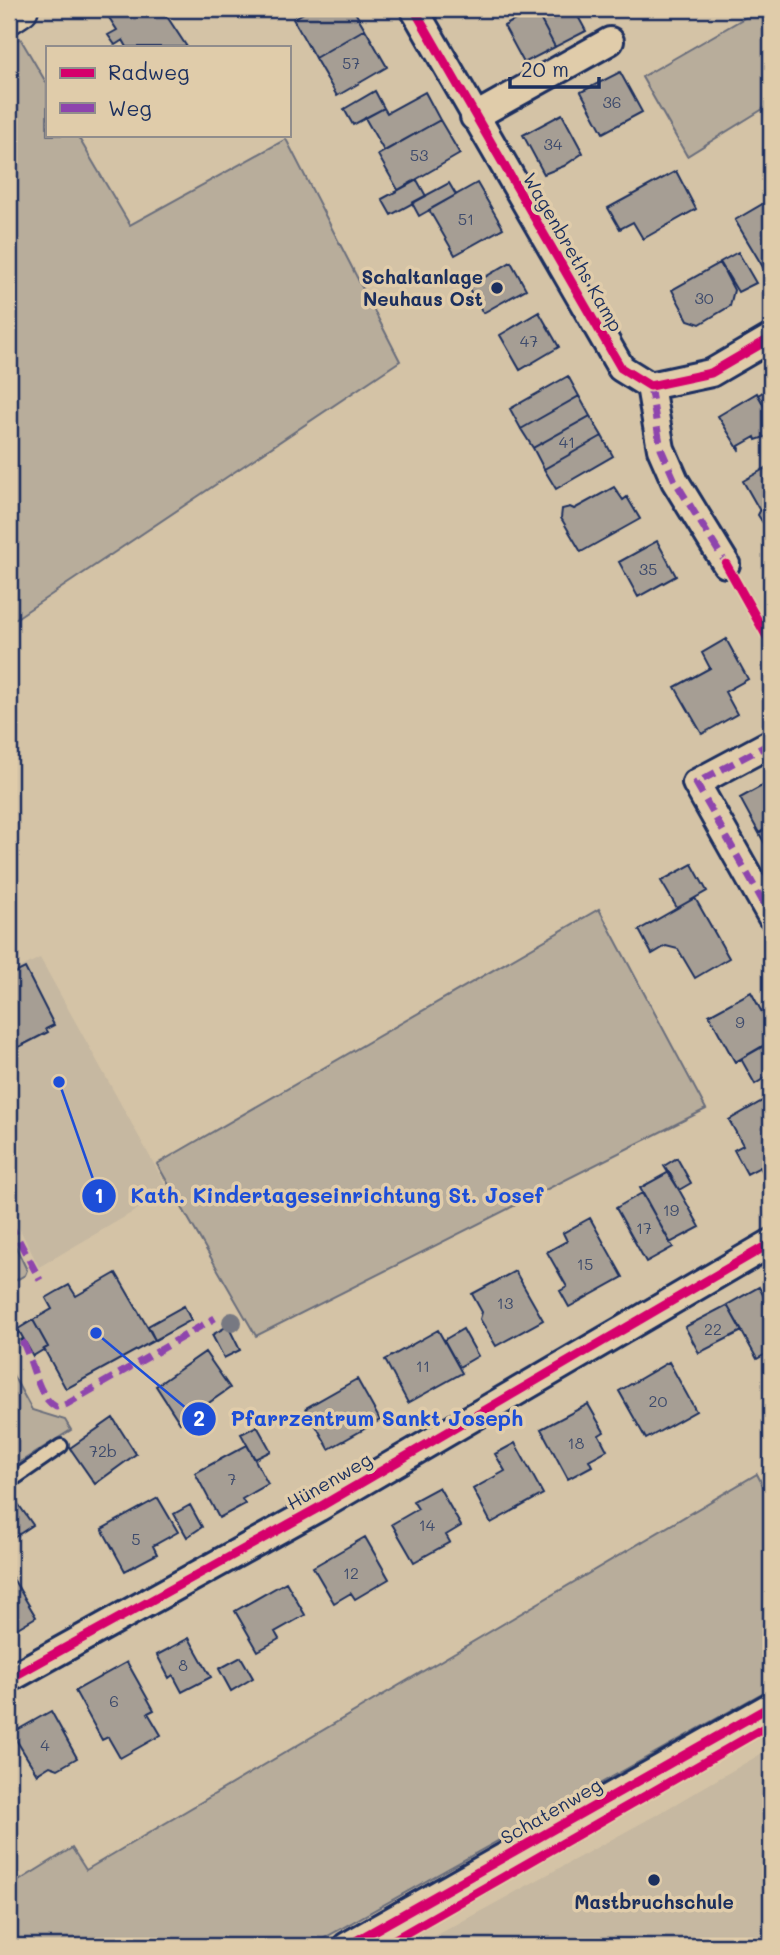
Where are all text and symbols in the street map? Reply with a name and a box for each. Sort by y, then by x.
legend [46,46,290,136]
scale bar [510,46,600,90]
house number: 57 [342,52,360,73]
text: 20 m [521,55,569,82]
text: Radweg [108,58,189,85]
house number: 36 [602,91,622,112]
text: Weg [108,94,152,121]
house number: 34 [544,133,563,154]
house number: 53 [410,144,428,165]
street label: Wagenbreths Kamp [518,168,629,336]
house number: 51 [458,208,474,229]
place label: Schaltanlage Neuhaus Ost [361,264,483,311]
marker: Schaltanlage Neuhaus Ost [489,280,505,296]
house number: 30 [694,287,714,308]
house number: 47 [520,330,538,351]
house number: 41 [559,431,575,452]
house number: 35 [639,558,657,579]
house number: 9 [735,1011,745,1032]
callout: Kath. Kindertageseinrichtung St. Josef [82,1175,558,1217]
text: 1 [94,1181,104,1208]
text: Kath. Kindertageseinrichtung St. Josef [131,1181,544,1208]
house number: 19 [663,1199,679,1220]
house number: 17 [636,1217,652,1238]
house number: 15 [577,1253,593,1274]
house number: 13 [497,1292,513,1313]
house number: 22 [704,1318,722,1339]
house number: 11 [416,1355,430,1376]
house number: 20 [649,1390,668,1411]
callout: Pfarrzentrum Sankt Joseph [182,1398,537,1440]
text: 2 [193,1404,205,1431]
text: Pfarrzentrum Sankt Joseph [231,1404,523,1431]
house number: 18 [568,1432,585,1453]
house number: 72b [89,1440,117,1461]
street label: Hünenweg [282,1446,376,1515]
house number: 7 [228,1468,237,1489]
house number: 14 [419,1514,436,1535]
house number: 5 [131,1528,141,1549]
house number: 12 [343,1562,359,1583]
house number: 8 [178,1654,188,1675]
house number: 6 [109,1690,119,1711]
house number: 4 [40,1734,50,1755]
street label: Schatenweg [496,1772,606,1850]
marker: Mastbruchschule [646,1872,662,1888]
place label: Mastbruchschule [574,1889,734,1914]

